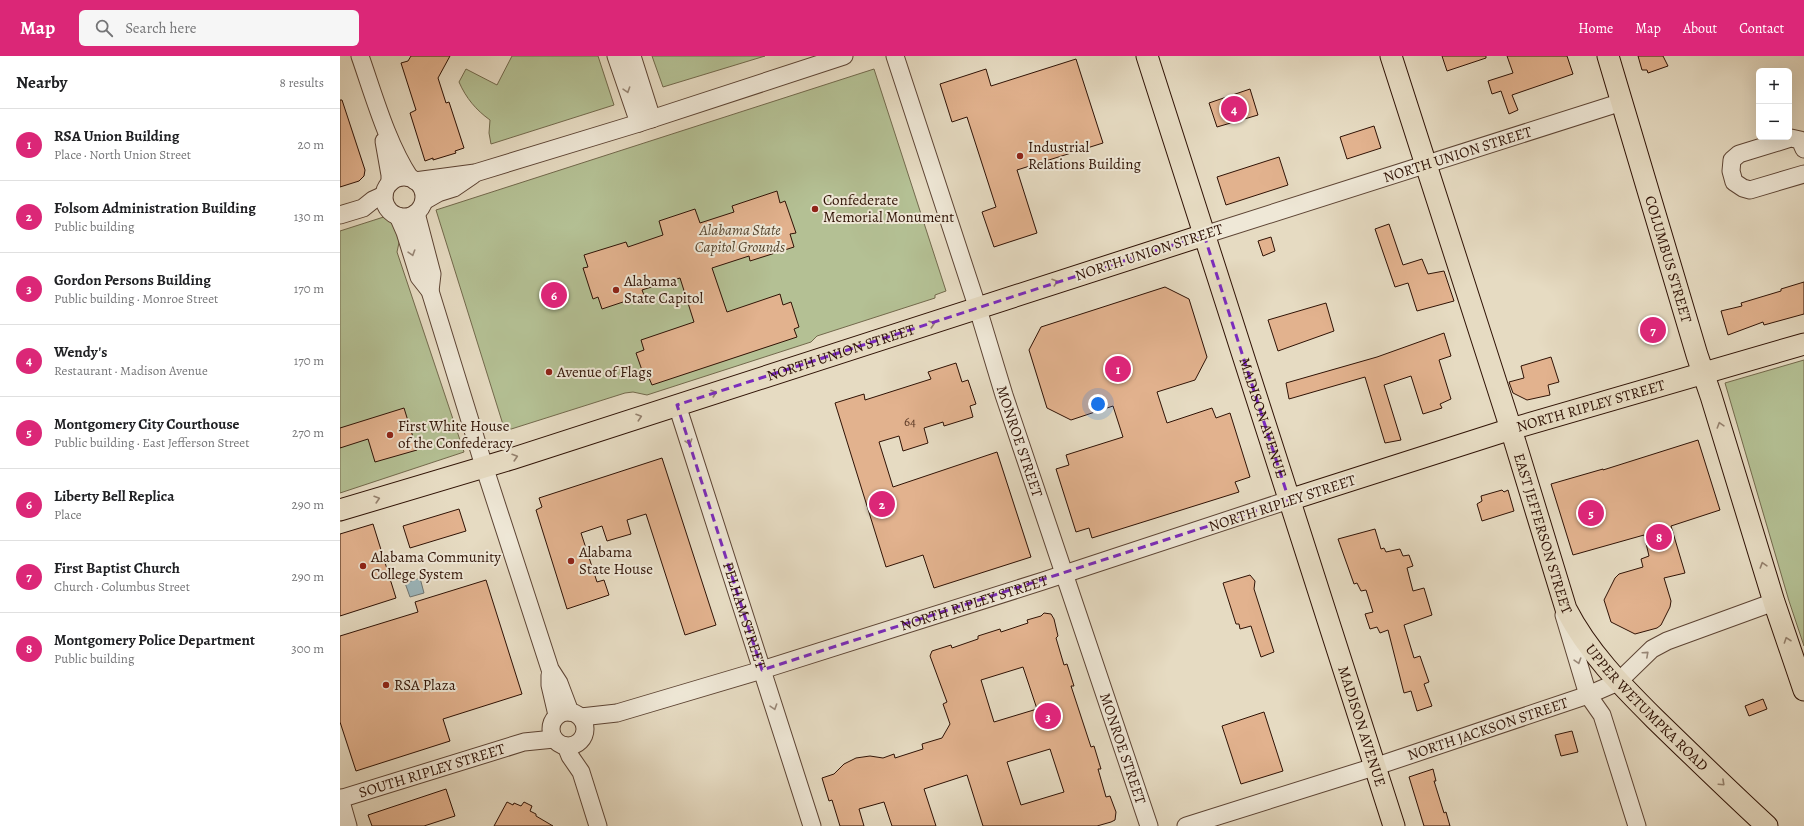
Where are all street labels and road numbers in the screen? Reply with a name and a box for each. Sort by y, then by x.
street label: NORTH UNION STREET [1381,121,1535,187]
street label: COLUMBUS STREET [1640,193,1697,326]
street label: NORTH UNION STREET [1072,218,1226,285]
street label: NORTH UNION STREET [764,319,918,386]
street label: MADISON AVENUE [1234,355,1292,481]
street label: NORTH RIPLEY STREET [1514,375,1668,437]
street label: MONROE STREET [992,383,1048,500]
street label: EAST JEFFERSON STREET [1509,451,1577,618]
street label: NORTH RIPLEY STREET [1206,470,1359,536]
street label: PELHAM STREET [718,559,771,672]
street label: NORTH RIPLEY STREET [898,570,1051,636]
street label: UPPER WETUMPKA ROAD [1581,640,1713,775]
street label: MADISON AVENUE [1333,663,1391,789]
street label: MONROE STREET [1095,690,1151,807]
street label: NORTH JACKSON STREET [1405,692,1571,765]
street label: SOUTH RIPLEY STREET [356,738,508,803]

